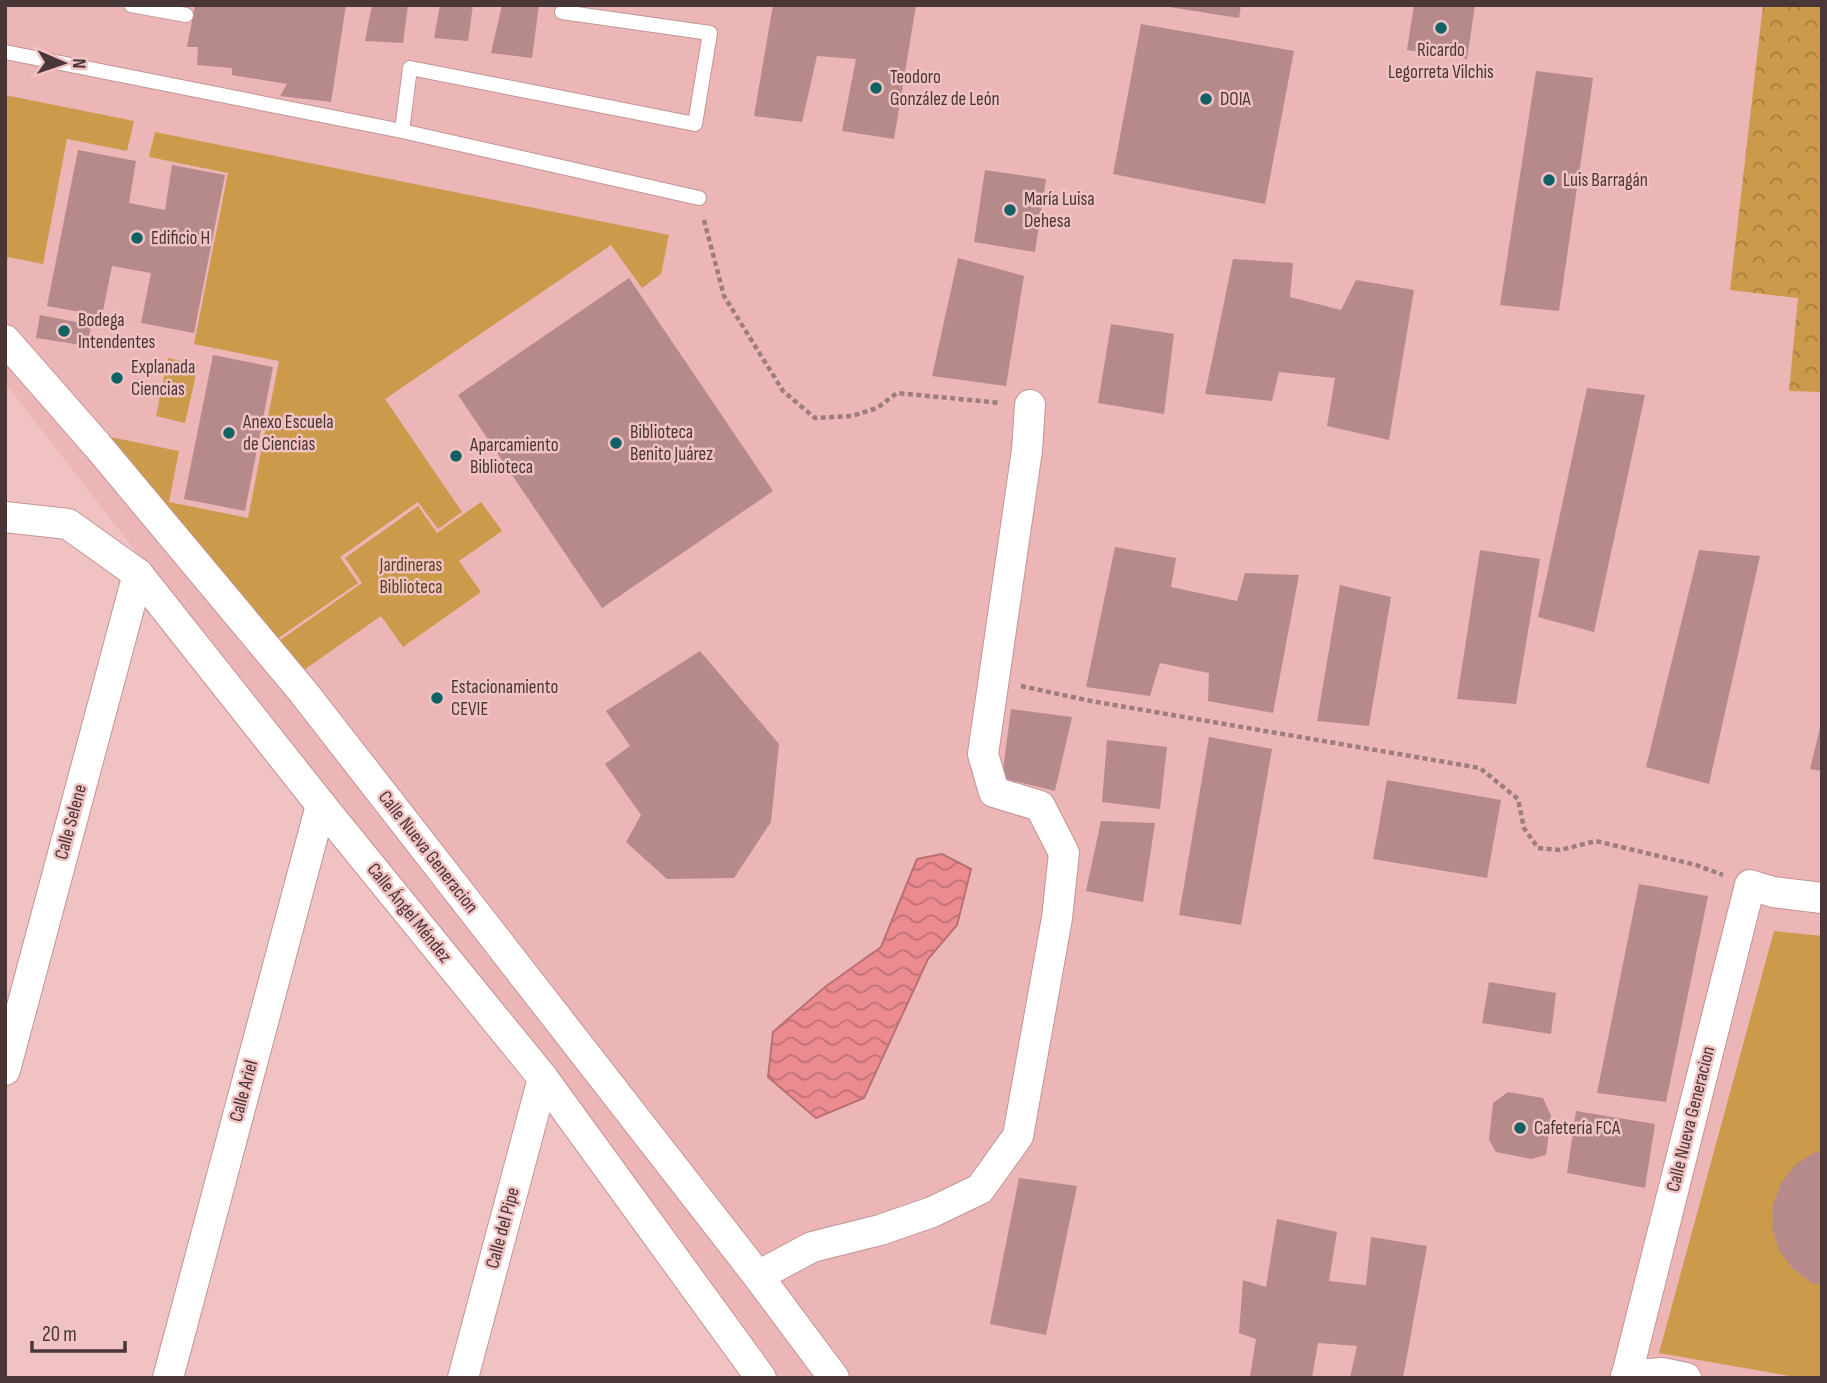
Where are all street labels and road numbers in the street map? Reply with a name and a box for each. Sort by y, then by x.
street label: Calle Selene [50,782,92,862]
street label: Calle Nueva Generacion [373,786,483,918]
street label: Calle Ángel Méndez [362,858,456,968]
street label: Calle Nueva Generacion [1662,1044,1720,1194]
street label: Calle Ariel [225,1058,263,1124]
street label: Calle del Pipe [481,1185,525,1271]

